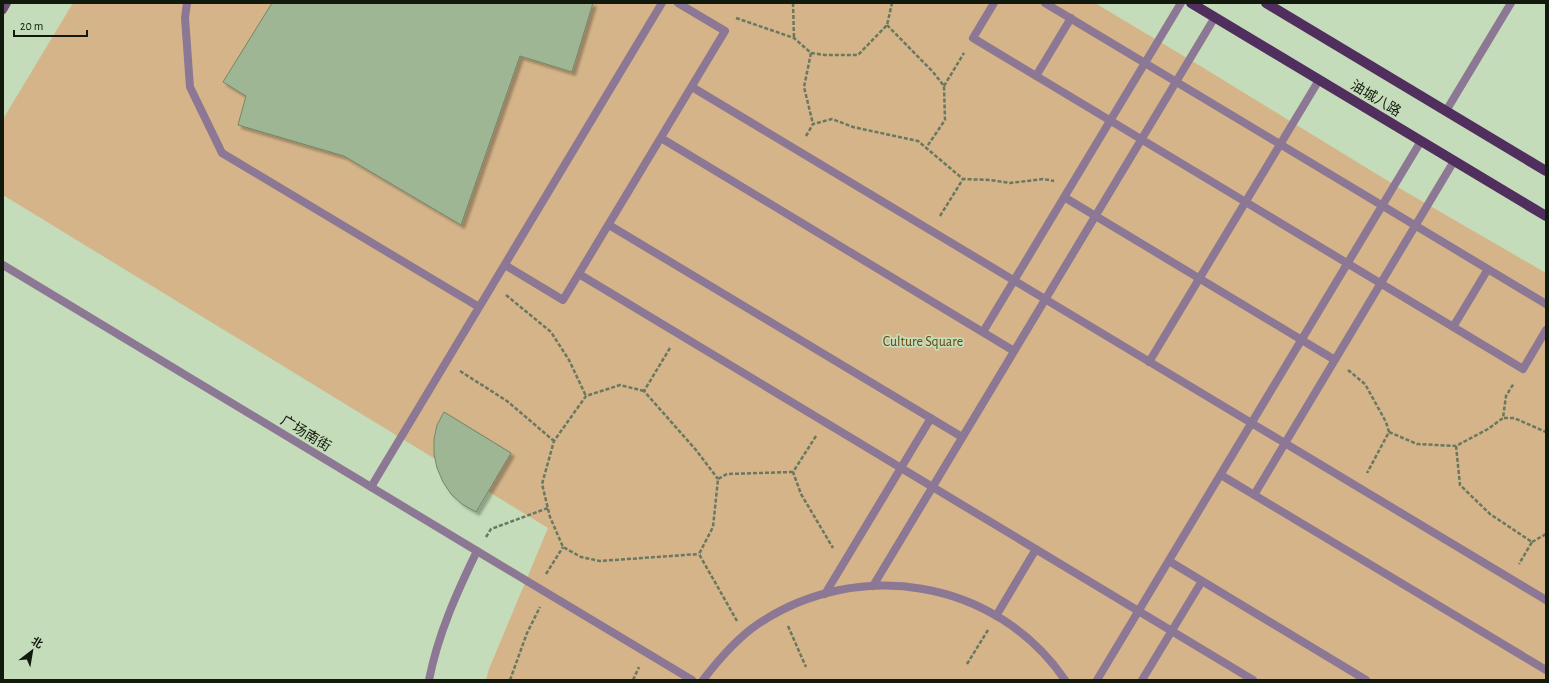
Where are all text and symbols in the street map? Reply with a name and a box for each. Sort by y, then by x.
scale bar [14,12,87,38]
text: 20 m [20,20,43,32]
street label: 油城八路 [1348,78,1404,119]
park label: Culture Square [883,335,963,349]
street label: 广场南街 [278,413,334,454]
north arrow [12,631,52,671]
text: 北 [29,635,44,650]

